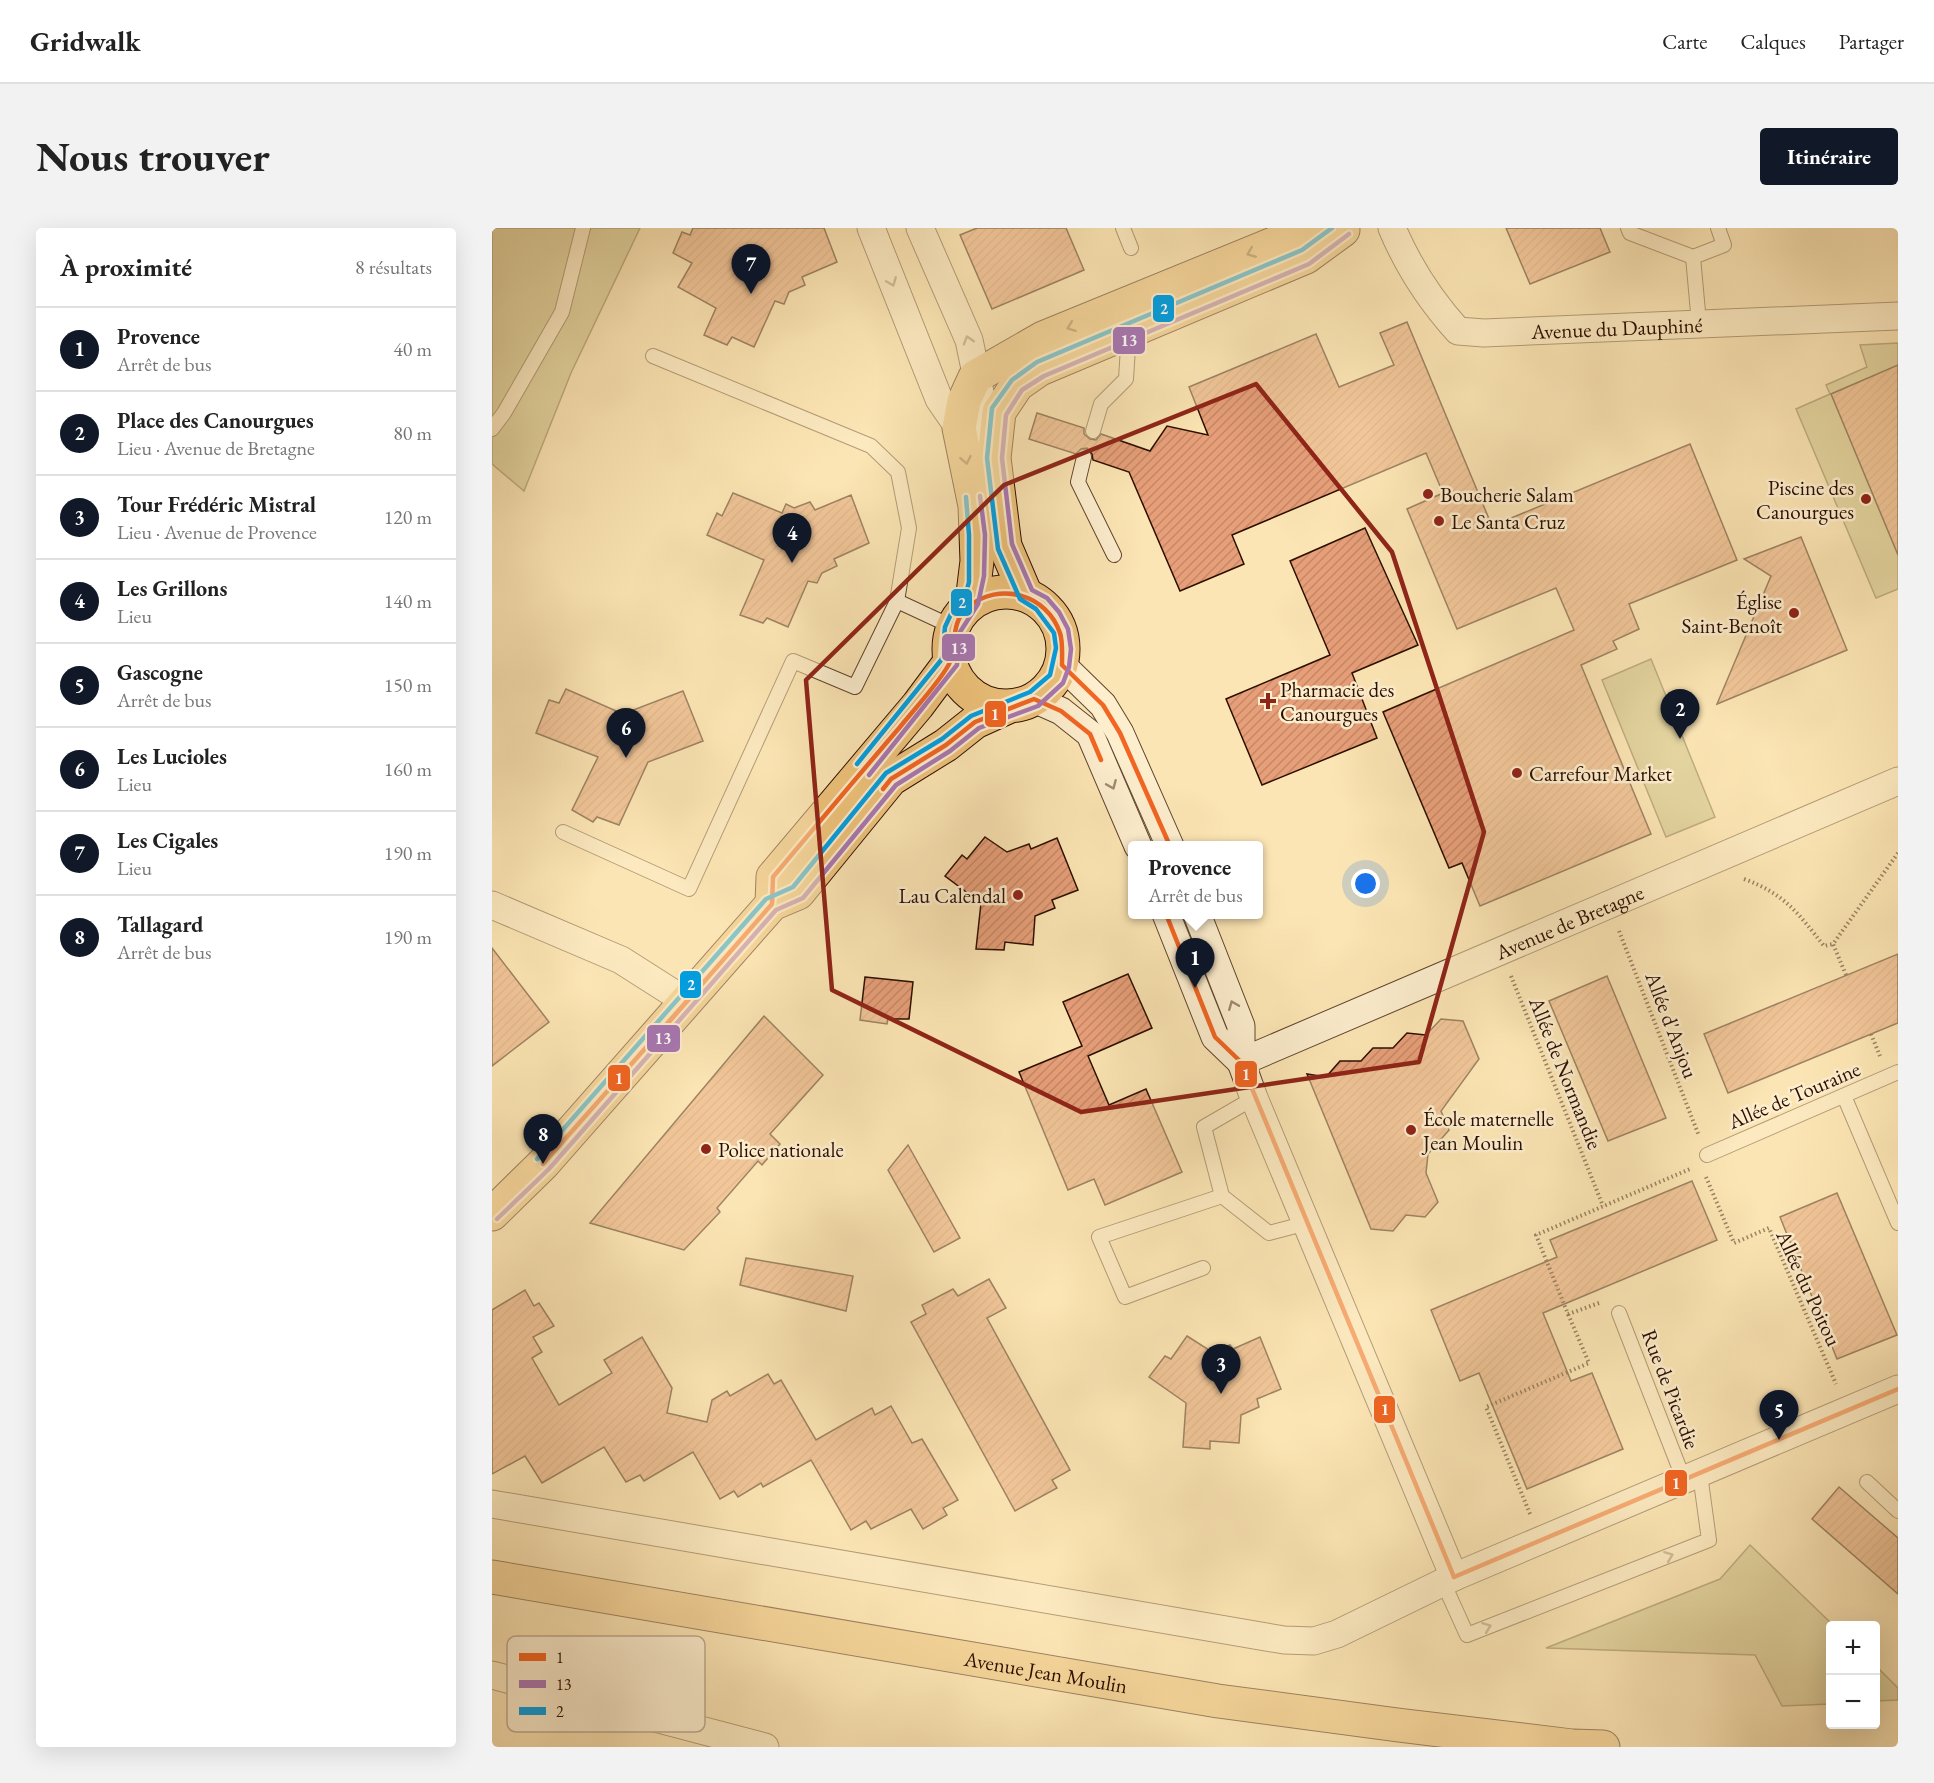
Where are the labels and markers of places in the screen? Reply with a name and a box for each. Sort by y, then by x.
pin: 7 [732,244,770,294]
place label: Piscine des Canourgues [1756,474,1854,525]
place label: Boucherie Salam [1440,481,1574,508]
marker: Boucherie Salam [1421,487,1435,501]
marker: Piscine des Canourgues [1859,492,1873,506]
place label: Le Santa Cruz [1451,508,1565,535]
pin: 4 [772,514,812,563]
marker: Le Santa Cruz [1432,514,1446,528]
place label: Église Saint-Benoît [1682,588,1782,639]
marker: Église Saint-Benoît [1787,606,1801,620]
place label: Pharmacie des Canourgues [1280,676,1394,727]
pin: 2 [1660,690,1700,739]
marker: Pharmacie des Canourgues [1261,694,1275,708]
pin: 6 [606,708,646,758]
place label: Carrefour Market [1529,760,1672,787]
marker: Carrefour Market [1510,766,1524,780]
place label: Lau Calendal [898,882,1006,909]
marker: Lau Calendal [1011,888,1025,902]
pin: 1 [1176,938,1214,988]
place label: École maternelle Jean Moulin [1421,1105,1554,1156]
pin: 8 [524,1114,562,1164]
marker: École maternelle Jean Moulin [1404,1123,1418,1137]
place label: Police nationale [718,1136,844,1163]
marker: Police nationale [699,1142,713,1156]
pin: 3 [1202,1344,1240,1394]
pin: 5 [1760,1390,1798,1440]

